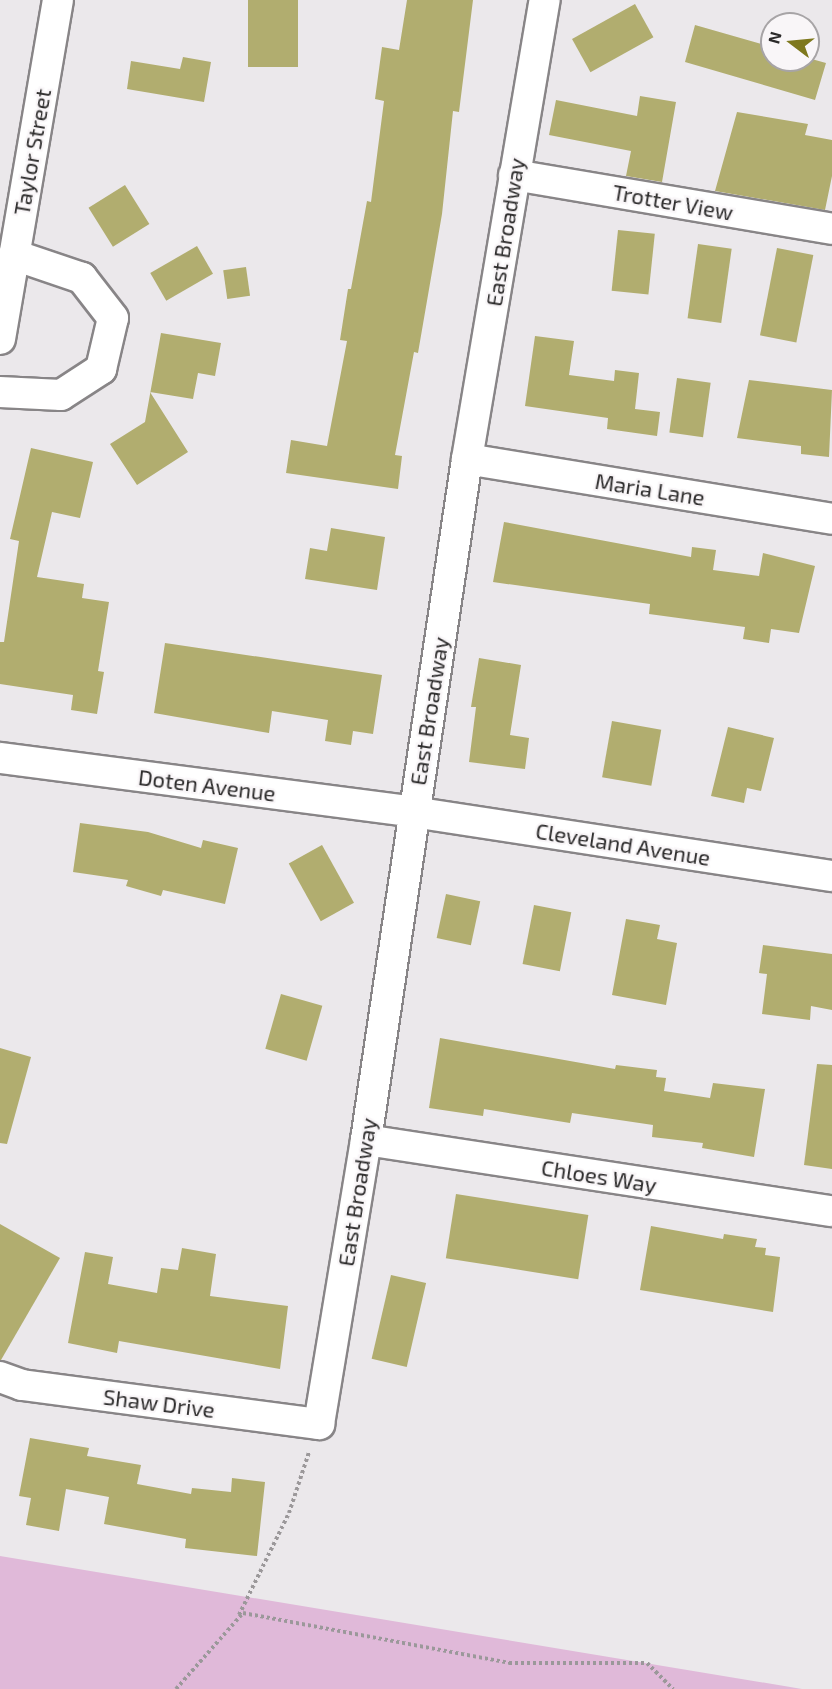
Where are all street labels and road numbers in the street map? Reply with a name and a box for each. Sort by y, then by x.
street label: Taylor Street [8,87,56,217]
street label: East Broadway [480,156,530,308]
street label: Trotter View [610,178,736,226]
street label: Maria Lane [593,467,707,511]
street label: East Broadway [404,635,454,787]
street label: Doten Avenue [137,763,277,807]
street label: Cleveland Avenue [534,817,712,871]
street label: East Broadway [332,1116,382,1268]
street label: Chloes Way [539,1154,659,1198]
street label: Shaw Drive [102,1383,216,1423]

